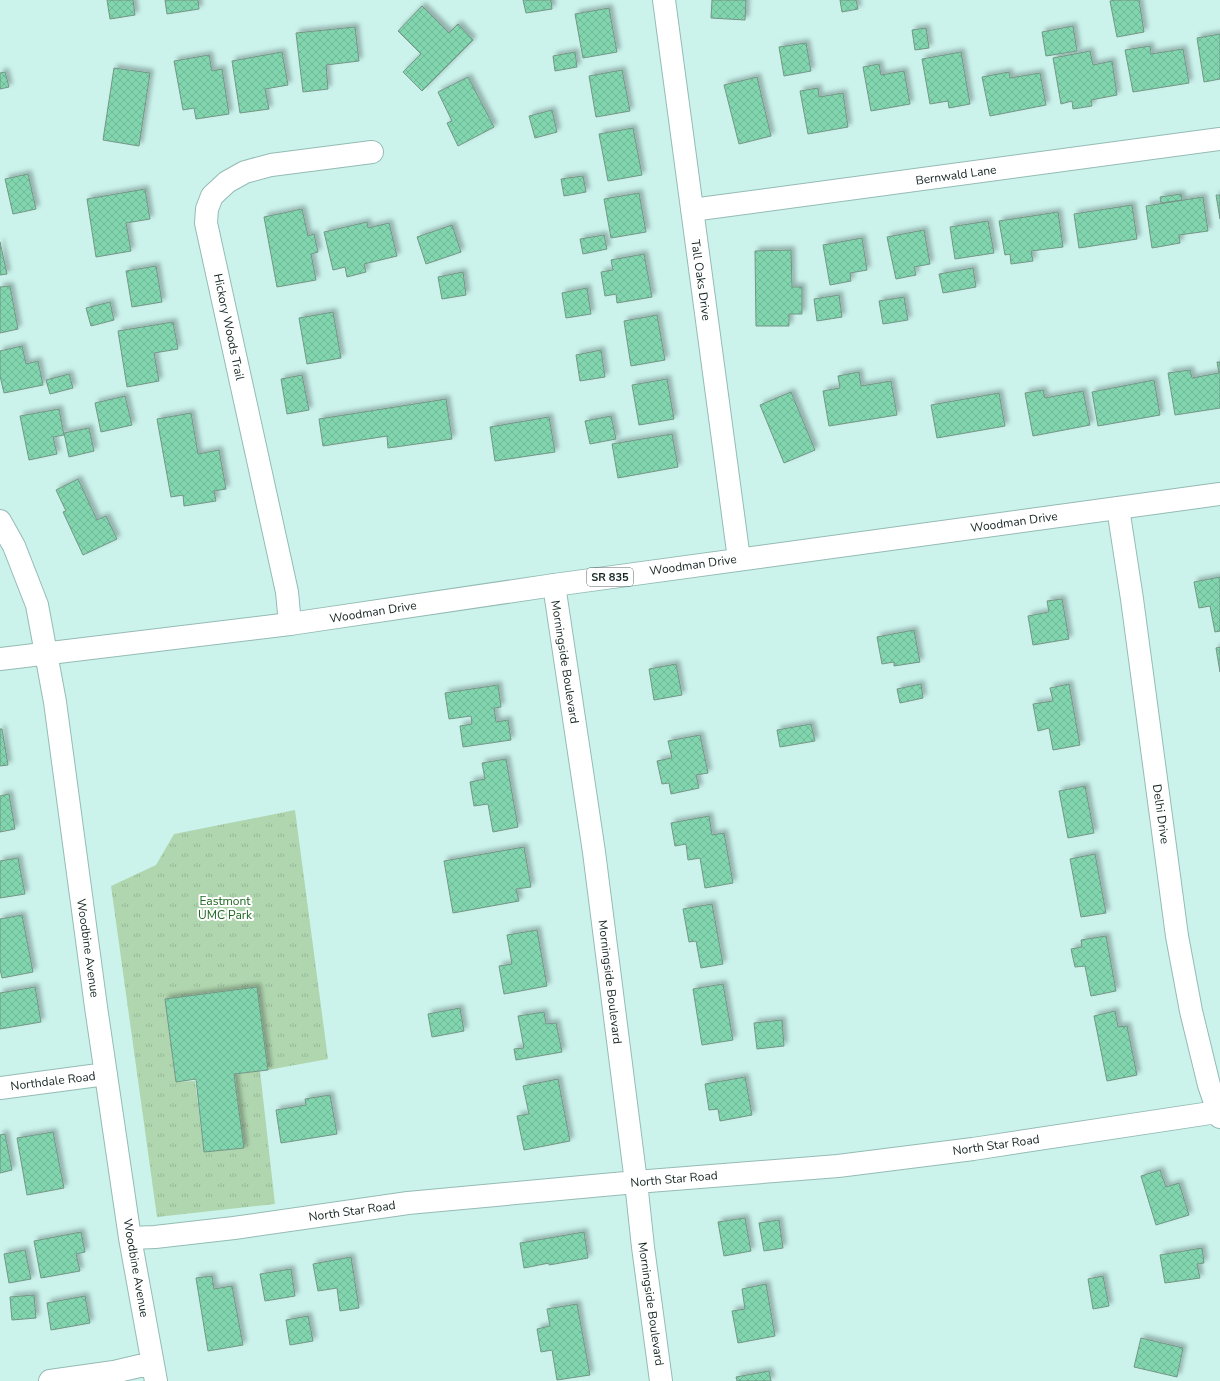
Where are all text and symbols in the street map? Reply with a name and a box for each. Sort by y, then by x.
street label: Bernwald Lane [915,161,997,189]
street label: Tall Oaks Drive [687,238,715,322]
street label: Hickory Woods Trail [210,272,248,382]
street label: Woodman Drive [969,508,1059,536]
street label: Woodman Drive [648,551,738,579]
road number: SR 835 [587,568,633,586]
street label: Woodman Drive [328,597,418,627]
street label: Morningside Boulevard [547,599,583,725]
street label: Delhi Drive [1149,783,1173,845]
park label: Eastmont UMC Park [198,893,253,923]
street label: Woodbine Avenue [73,897,103,999]
street label: Morningside Boulevard [594,919,626,1045]
street label: Northdale Road [10,1068,96,1094]
street label: North Star Road [952,1131,1040,1159]
street label: North Star Road [630,1167,718,1191]
street label: North Star Road [308,1197,396,1225]
street label: Woodbine Avenue [119,1217,153,1319]
street label: Morningside Boulevard [634,1241,668,1367]

